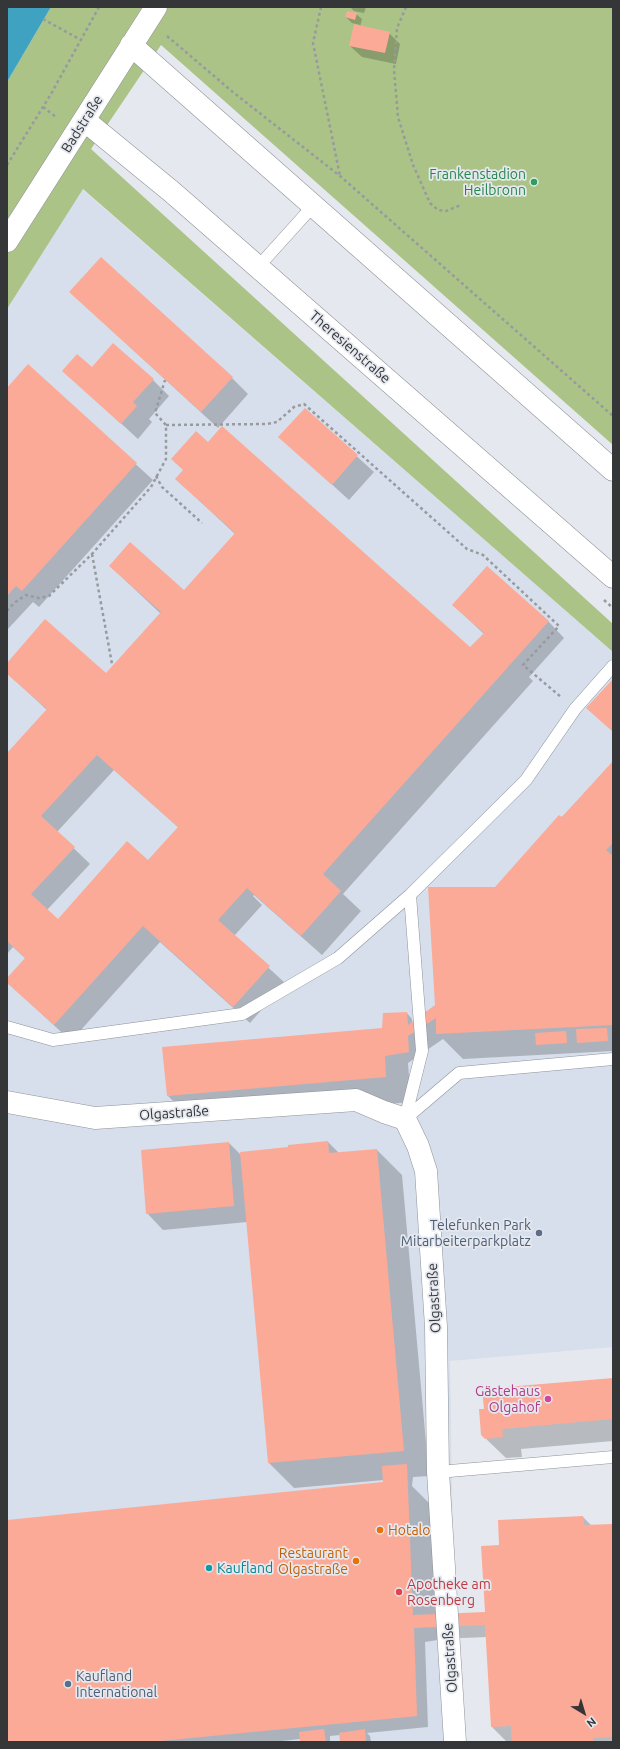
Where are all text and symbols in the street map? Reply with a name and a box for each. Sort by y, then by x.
street label: Badstraße [58,92,106,156]
place label: Frankenstadion Heilbronn [429,166,526,198]
marker: Frankenstadion Heilbronn [529,177,539,187]
street label: Theresienstraße [306,307,394,387]
street label: Olgastraße [138,1102,210,1124]
place label: Telefunken Park Mitarbeiterparkplatz [401,1217,531,1250]
marker: Telefunken Park Mitarbeiterparkplatz [534,1228,544,1238]
street label: Olgastraße [424,1263,444,1333]
place label: Gästehaus Olgahof [475,1383,540,1416]
marker: Gästehaus Olgahof [543,1394,553,1404]
place label: Hotalo [388,1522,430,1538]
marker: Hotalo [375,1525,385,1535]
place label: Restaurant Olgastraße [278,1545,348,1578]
marker: Restaurant Olgastraße [351,1556,361,1566]
place label: Kaufland [217,1560,273,1576]
marker: Kaufland [204,1563,214,1573]
place label: Apotheke am Rosenberg [407,1576,491,1608]
marker: Apotheke am Rosenberg [394,1587,404,1597]
street label: Olgastraße [439,1622,461,1694]
place label: Kaufland International [76,1668,157,1700]
marker: Kaufland International [63,1679,73,1689]
north arrow [564,1693,604,1733]
text: N [584,1715,598,1730]

